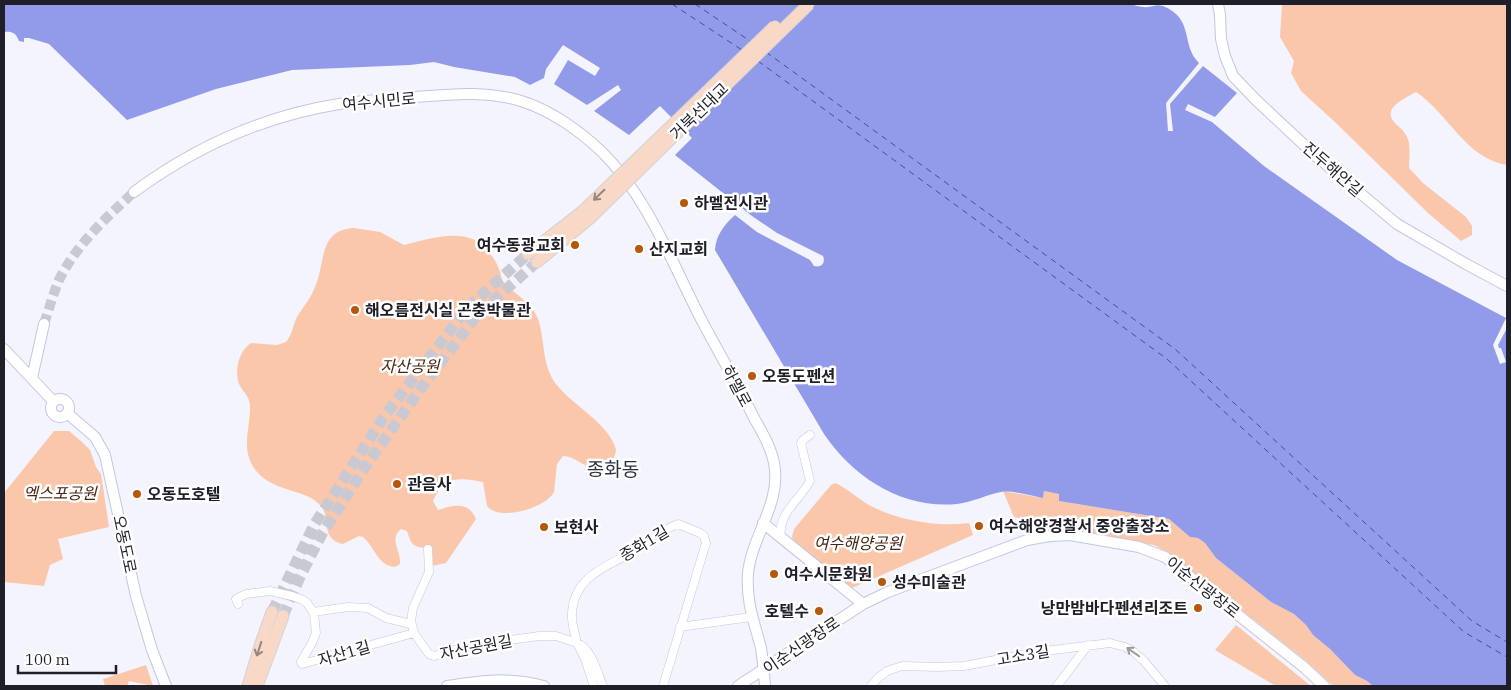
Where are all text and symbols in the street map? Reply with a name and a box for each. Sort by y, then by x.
street label: 거북선대교 [666,78,732,144]
street label: 여수시민로 [341,88,417,114]
street label: 진두해안길 [1299,137,1367,201]
one-way arrow [593,189,605,202]
place label: 하멜전시관 [694,193,768,213]
marker: 하멜전시관 [678,197,690,209]
place label: 여수동광교회 [477,235,565,255]
marker: 여수동광교회 [569,239,581,251]
place label: 산지교회 [649,239,708,259]
marker: 산지교회 [633,243,645,255]
place label: 해오름전시실 곤충박물관 [365,300,531,320]
marker: 해오름전시실 곤충박물관 [349,304,361,316]
park label: 자산공원 [381,356,441,376]
street label: 하멜로 [718,362,756,410]
place label: 오동도펜션 [762,366,836,386]
marker: 오동도펜션 [746,370,758,382]
district label: 종화동 [587,457,639,481]
place label: 관음사 [407,474,451,494]
marker: 관음사 [391,478,403,490]
park label: 엑스포공원 [23,483,98,503]
place label: 오동도호텔 [147,484,221,504]
marker: 오동도호텔 [131,488,143,500]
street label: 오동도로 [109,513,141,575]
place label: 여수해양경찰서 중앙출장소 [989,516,1170,536]
place label: 보현사 [554,517,598,537]
marker: 여수해양경찰서 중앙출장소 [973,520,985,532]
marker: 보현사 [538,521,550,533]
street label: 종화1길 [616,521,672,565]
park label: 여수해양공원 [814,533,903,553]
street label: 이순신광장로 [1162,552,1244,622]
place label: 여수시문화원 [784,564,872,584]
marker: 여수시문화원 [768,568,780,580]
place label: 성수미술관 [892,572,966,592]
marker: 성수미술관 [876,576,888,588]
place label: 낭만밤바다펜션리조트 [1041,598,1188,618]
place label: 호텔수 [765,601,809,621]
marker: 낭만밤바다펜션리조트 [1192,602,1204,614]
marker: 호텔수 [813,605,825,617]
street label: 이순신광장로 [759,612,843,678]
street label: 자산공원길 [438,630,514,664]
street label: 자산1길 [315,636,373,670]
one-way arrow [254,640,263,656]
street label: 고소3길 [995,640,1051,670]
scale bar [18,642,115,674]
one-way arrow [1126,647,1140,657]
text: 100 m [25,650,70,669]

